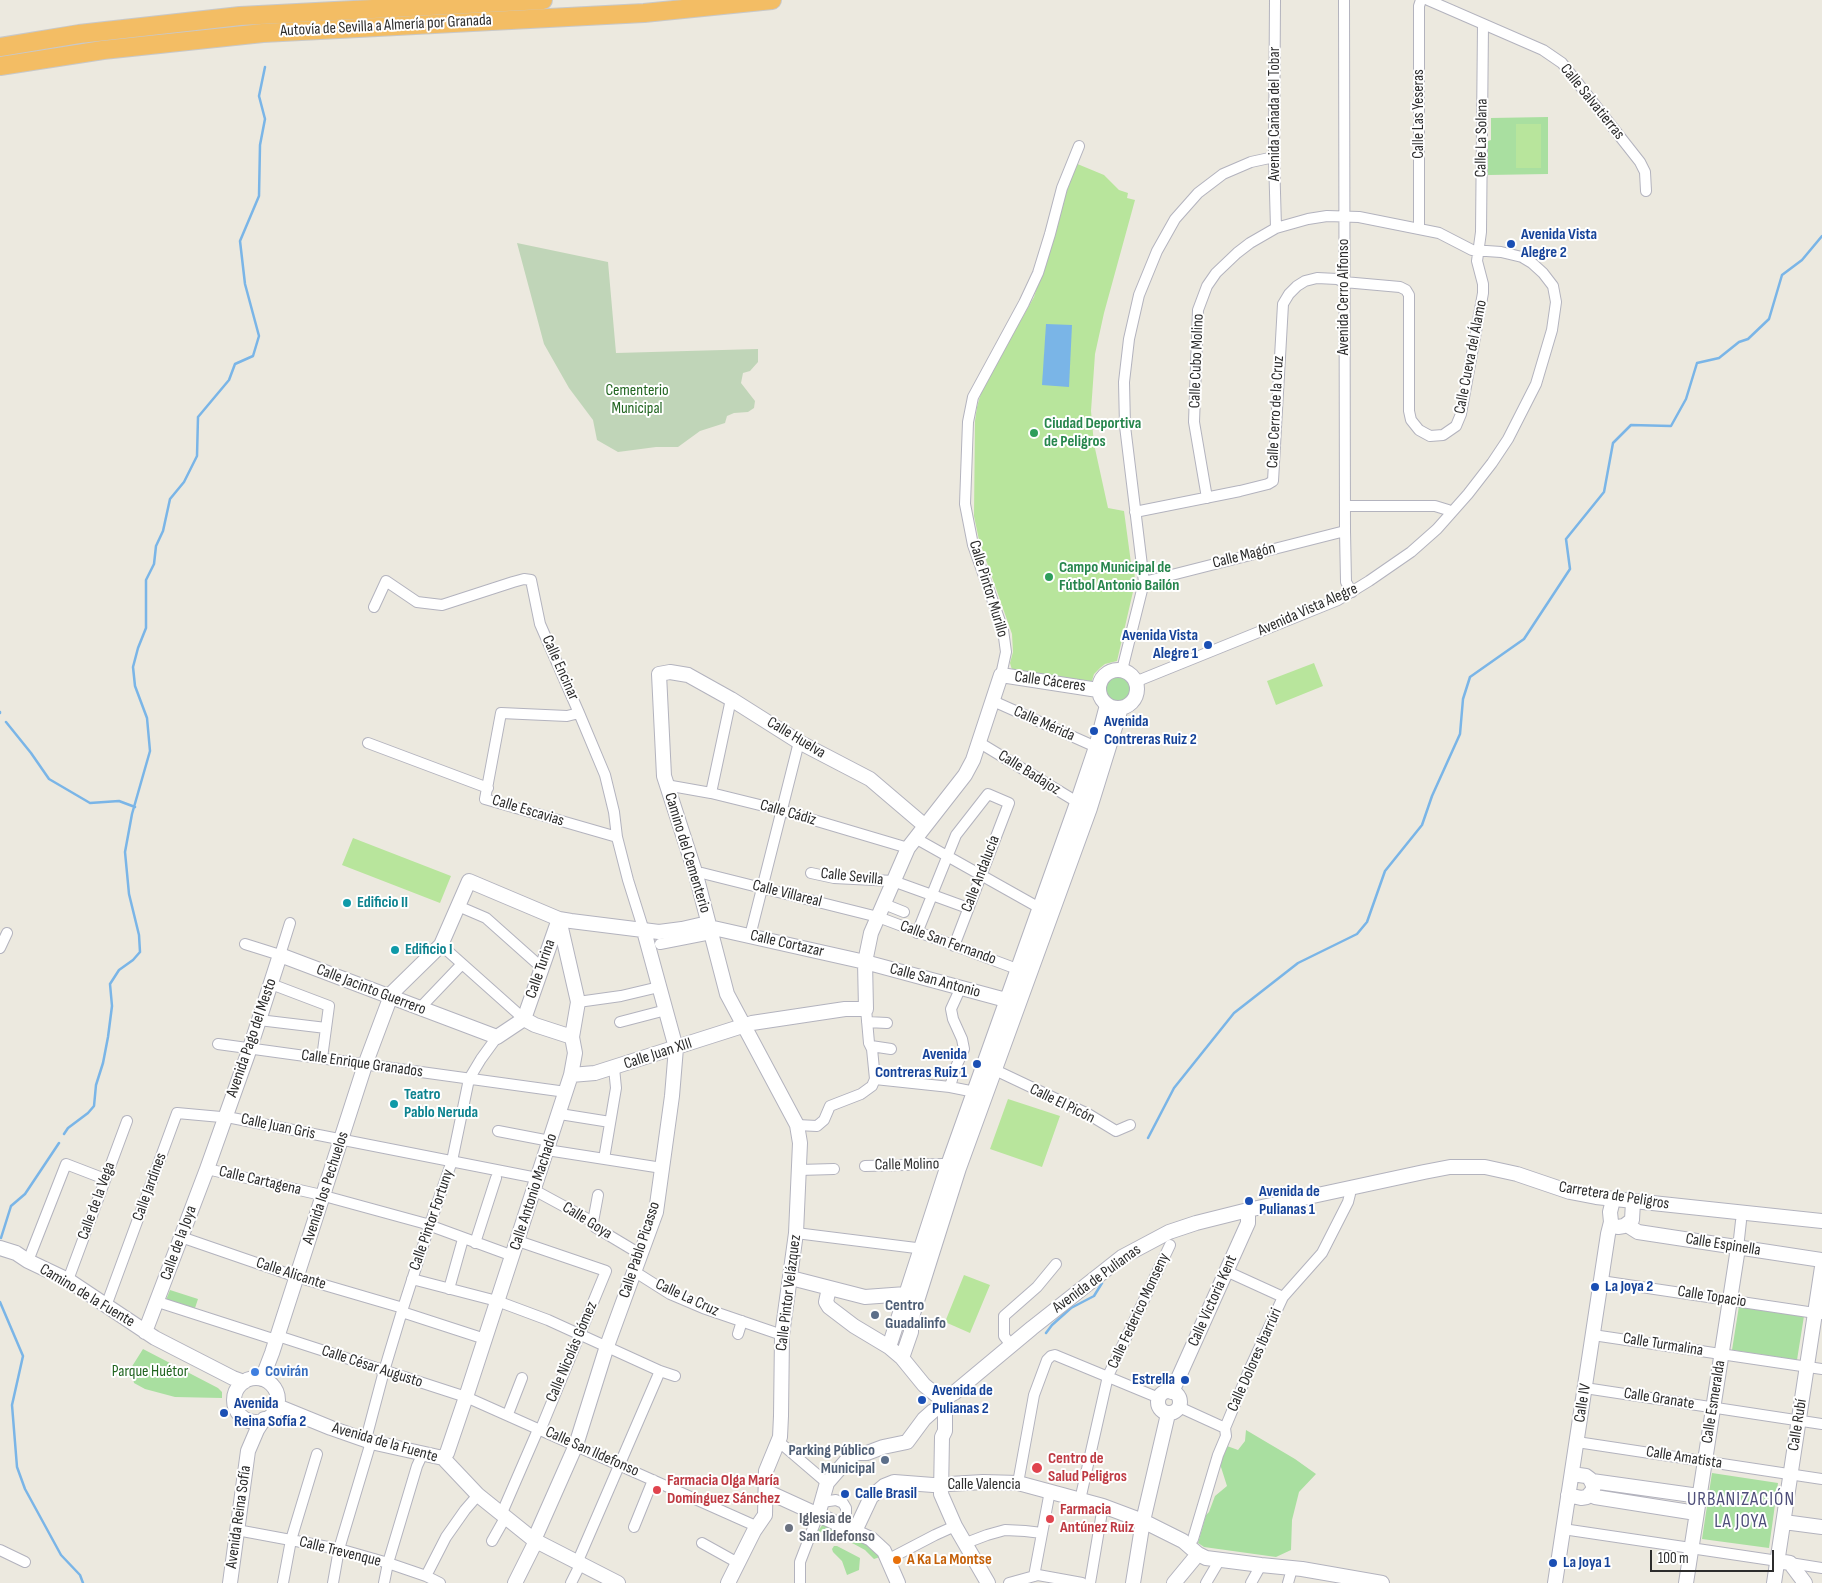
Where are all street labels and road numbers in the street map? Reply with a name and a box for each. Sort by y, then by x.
street label: Autovía de Sevilla a Almería por Granada [280,11,492,41]
street label: Avenida Cañada del Tobar [1265,47,1285,181]
street label: Calle Salvatierras [1556,60,1628,144]
street label: Calle Las Yeseras [1409,69,1429,159]
street label: Calle La Solana [1472,98,1492,178]
street label: Avenida Cerro Alfonso [1334,239,1354,355]
street label: Calle Cueva del Álamo [1451,298,1491,416]
street label: Calle Cubo Molino [1186,313,1208,409]
street label: Calle Cerro de la Cruz [1263,355,1289,469]
street label: Calle Pintor Murillo [964,538,1012,640]
street label: Calle Magón [1211,539,1277,573]
street label: Avenida Vista Alegre [1255,579,1361,641]
street label: Calle Encinar [537,633,583,703]
street label: Calle Cáceres [1013,668,1087,696]
street label: Calle Mérida [1010,702,1078,746]
street label: Calle Huelva [763,713,829,763]
street label: Calle Badajoz [994,746,1064,800]
street label: Calle Escavias [490,791,566,831]
street label: Camino del Cementerio [660,791,714,915]
street label: Calle Cádiz [758,796,818,830]
street label: Calle Andalucía [958,833,1004,915]
street label: Calle Sevilla [820,864,884,890]
street label: Calle Villareal [750,876,824,912]
street label: Calle San Fernando [897,917,999,969]
street label: Calle Cortazar [748,926,826,962]
street label: Calle Turina [522,937,560,1001]
street label: Calle Jacinto Guerrero [314,960,428,1020]
street label: Calle San Antonio [888,960,982,1002]
street label: Avenida Pago del Mesto [223,976,281,1100]
street label: Calle Juan XIII [621,1034,695,1074]
street label: Calle Enrique Granados [300,1046,424,1082]
street label: Calle El Picón [1026,1080,1098,1128]
street label: Calle Juan Gris [239,1110,317,1144]
street label: Avenida los Pechuelos [299,1129,353,1247]
street label: Calle Antonio Machado [506,1131,562,1253]
street label: Calle Jardines [129,1150,171,1224]
street label: Calle Molino [875,1155,939,1175]
street label: Calle de la Vega [74,1159,120,1243]
street label: Calle Cartagena [217,1162,303,1200]
street label: Calle Pintor Fortuny [406,1167,458,1273]
street label: Carretera de Peligros [1557,1178,1671,1214]
street label: Calle Goya [559,1198,615,1244]
street label: Calle Pablo Picasso [615,1199,665,1301]
street label: Calle de la Joya [157,1203,201,1283]
street label: Calle Espinella [1684,1230,1762,1260]
street label: Calle Pintor Velázquez [772,1234,806,1352]
street label: Avenida de Pulianas [1049,1240,1145,1318]
street label: Calle Federico Monseny [1104,1250,1174,1372]
street label: Calle Victoria Kent [1184,1252,1242,1350]
street label: Calle Alicante [254,1254,328,1294]
street label: Camino de la Fuente [36,1260,138,1332]
street label: Calle La Cruz [652,1275,722,1321]
street label: Calle Topacio [1676,1282,1748,1312]
street label: Calle Nicolás Gómez [542,1299,602,1405]
street label: Calle Dolores Ibarrúri [1224,1305,1286,1415]
street label: Calle Turmalina [1622,1329,1704,1361]
street label: Calle César Augusto [319,1342,425,1392]
street label: Calle Esmeralda [1698,1359,1730,1445]
street label: Calle IV [1570,1382,1596,1424]
street label: Calle Granate [1622,1384,1696,1414]
street label: Calle Rubí [1784,1398,1812,1452]
street label: Avenida de la Fuente [330,1419,440,1467]
street label: Calle San Ildefonso [542,1423,642,1481]
street label: Calle Amatista [1645,1443,1723,1473]
street label: Avenida Reina Sofía [222,1464,256,1570]
street label: Calle Valencia [947,1475,1021,1495]
street label: Calle Trevenque [297,1533,383,1571]

